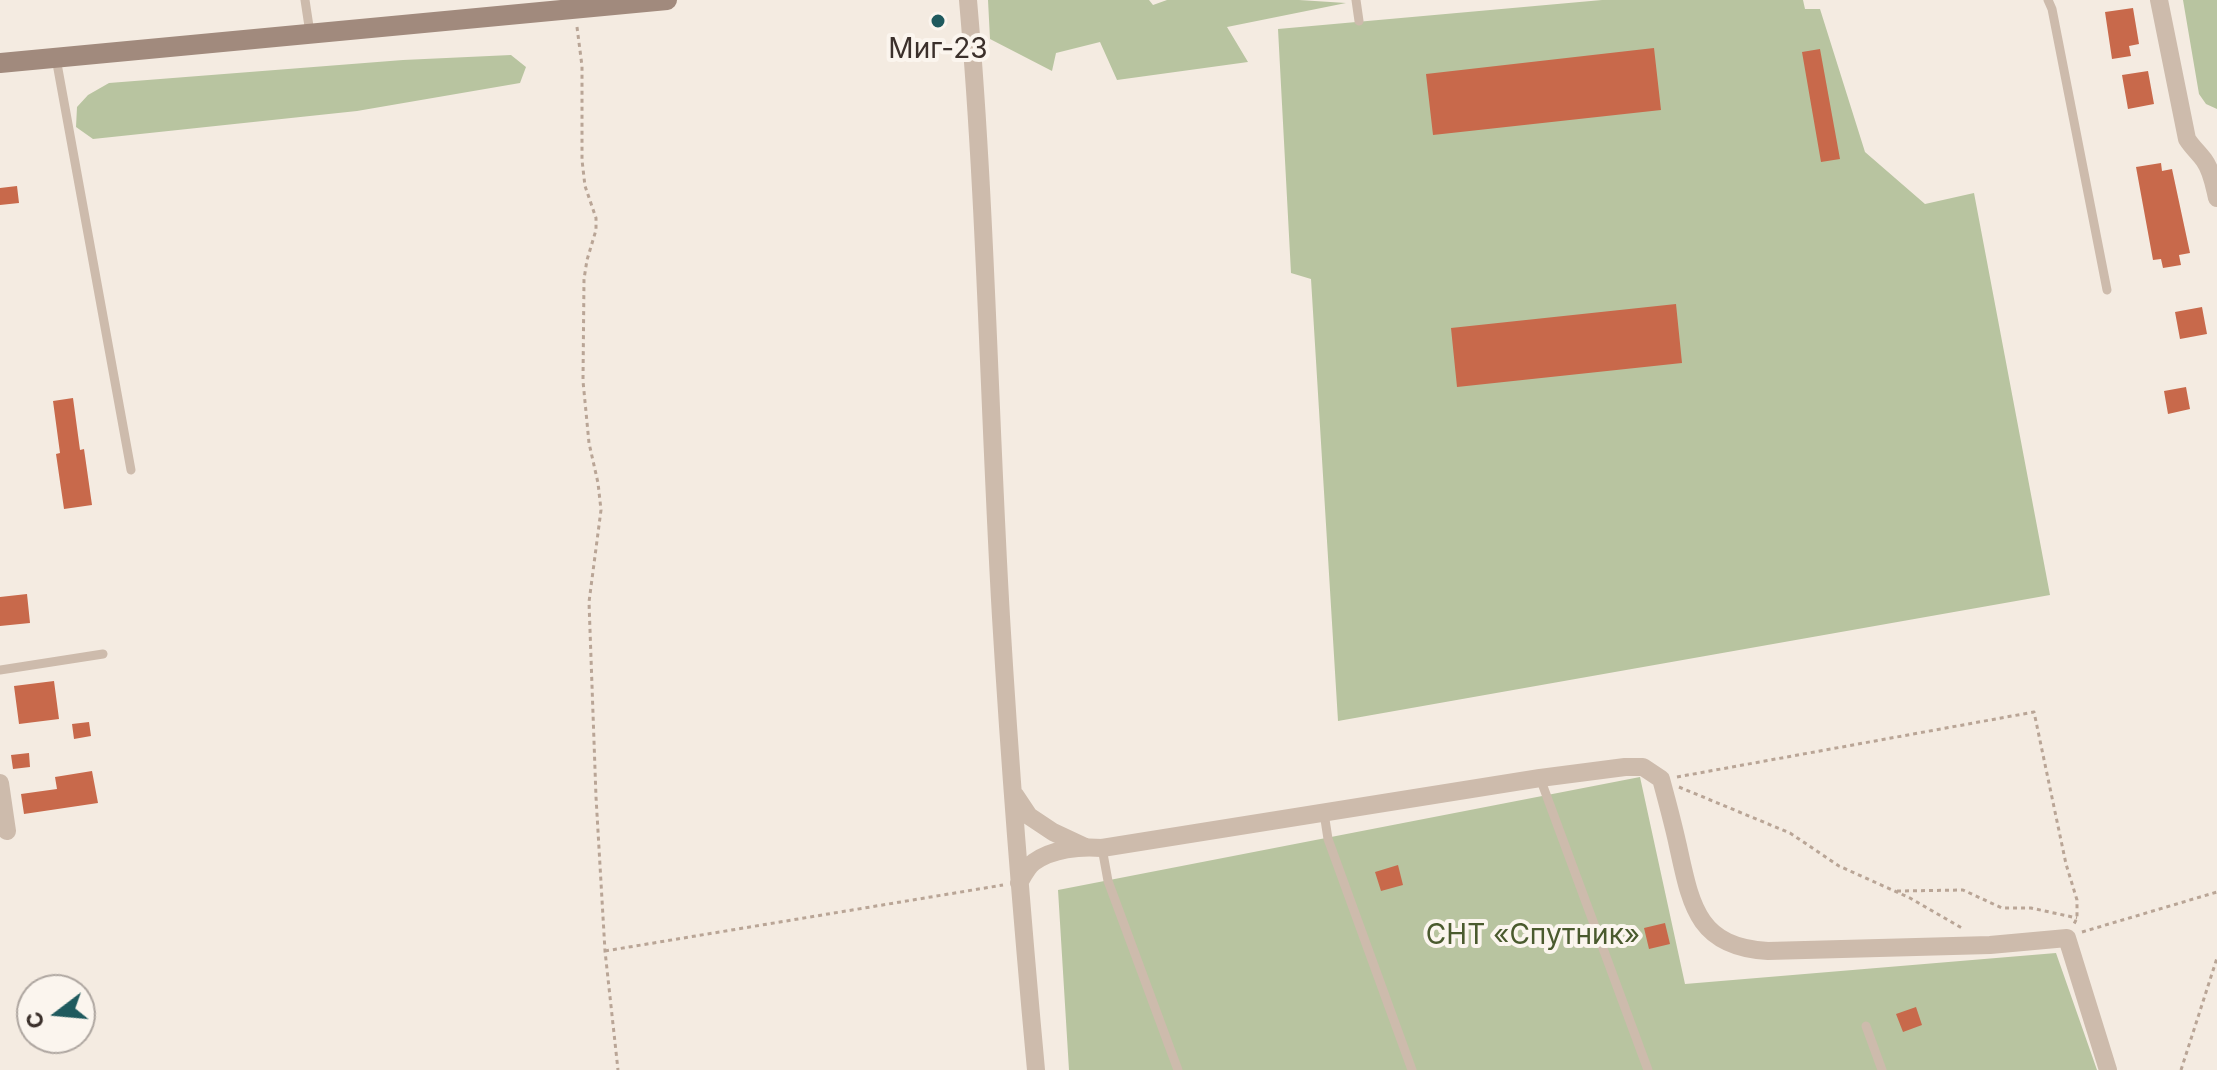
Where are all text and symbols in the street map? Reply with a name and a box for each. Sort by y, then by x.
marker: Миг-23 [929,12,947,30]
place label: Миг-23 [888,33,988,67]
park label: СНТ «Спутник» [1426,919,1640,953]
north arrow [16,974,96,1054]
text: С [20,1009,50,1031]

